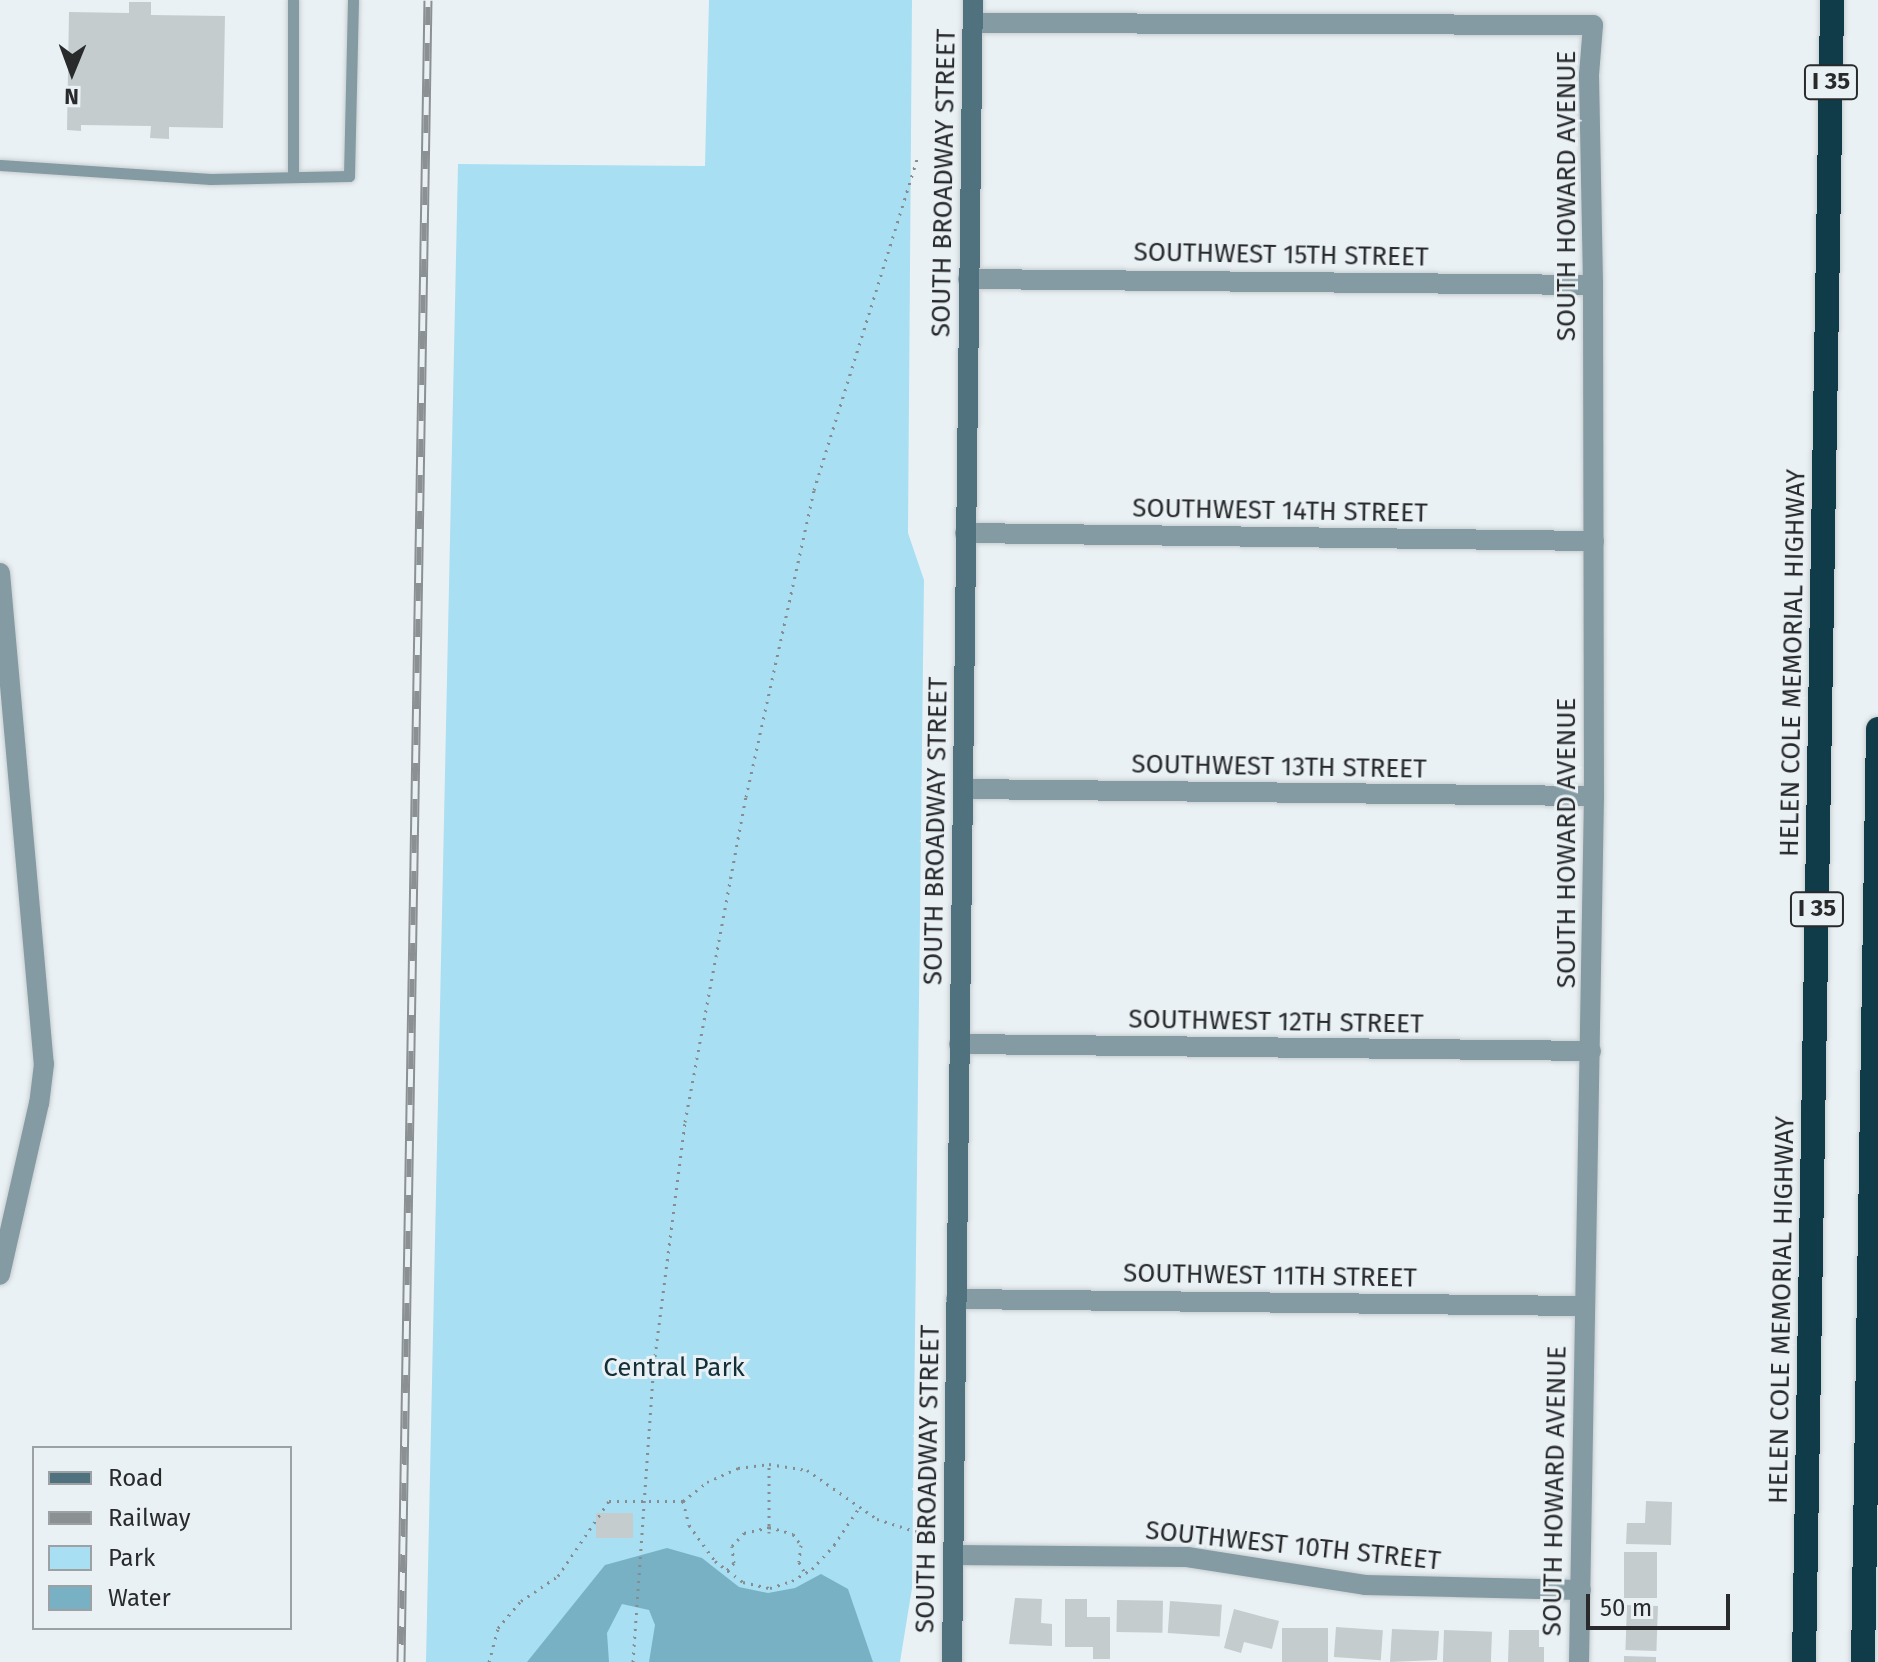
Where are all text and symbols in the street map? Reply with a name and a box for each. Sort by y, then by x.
street label: SOUTH BROADWAY STREET [926,29,962,337]
north arrow [32,32,112,112]
street label: SOUTH HOWARD AVENUE [1551,51,1583,341]
road number: I 35 [1803,62,1859,102]
text: N [64,83,79,110]
street label: SOUTHWEST 15TH STREET [1133,237,1429,273]
street label: HELEN COLE MEMORIAL HIGHWAY [1774,469,1812,857]
street label: SOUTHWEST 14TH STREET [1132,493,1428,529]
street label: SOUTH BROADWAY STREET [918,677,954,985]
street label: SOUTH HOWARD AVENUE [1551,698,1583,988]
street label: SOUTHWEST 13TH STREET [1131,749,1427,785]
road number: I 35 [1789,889,1845,929]
street label: SOUTHWEST 12TH STREET [1128,1004,1424,1040]
street label: HELEN COLE MEMORIAL HIGHWAY [1763,1116,1801,1504]
street label: SOUTHWEST 11TH STREET [1123,1258,1417,1294]
street label: SOUTH BROADWAY STREET [910,1325,946,1633]
street label: SOUTH HOWARD AVENUE [1537,1345,1573,1637]
park label: Central Park [603,1352,745,1384]
legend [32,1446,292,1630]
text: Road [108,1464,163,1492]
text: Railway [108,1504,191,1532]
street label: SOUTHWEST 10TH STREET [1144,1515,1442,1577]
text: Park [108,1544,155,1572]
scale bar [1590,1578,1734,1628]
text: Water [108,1584,171,1612]
text: 50 m [1600,1594,1652,1622]

